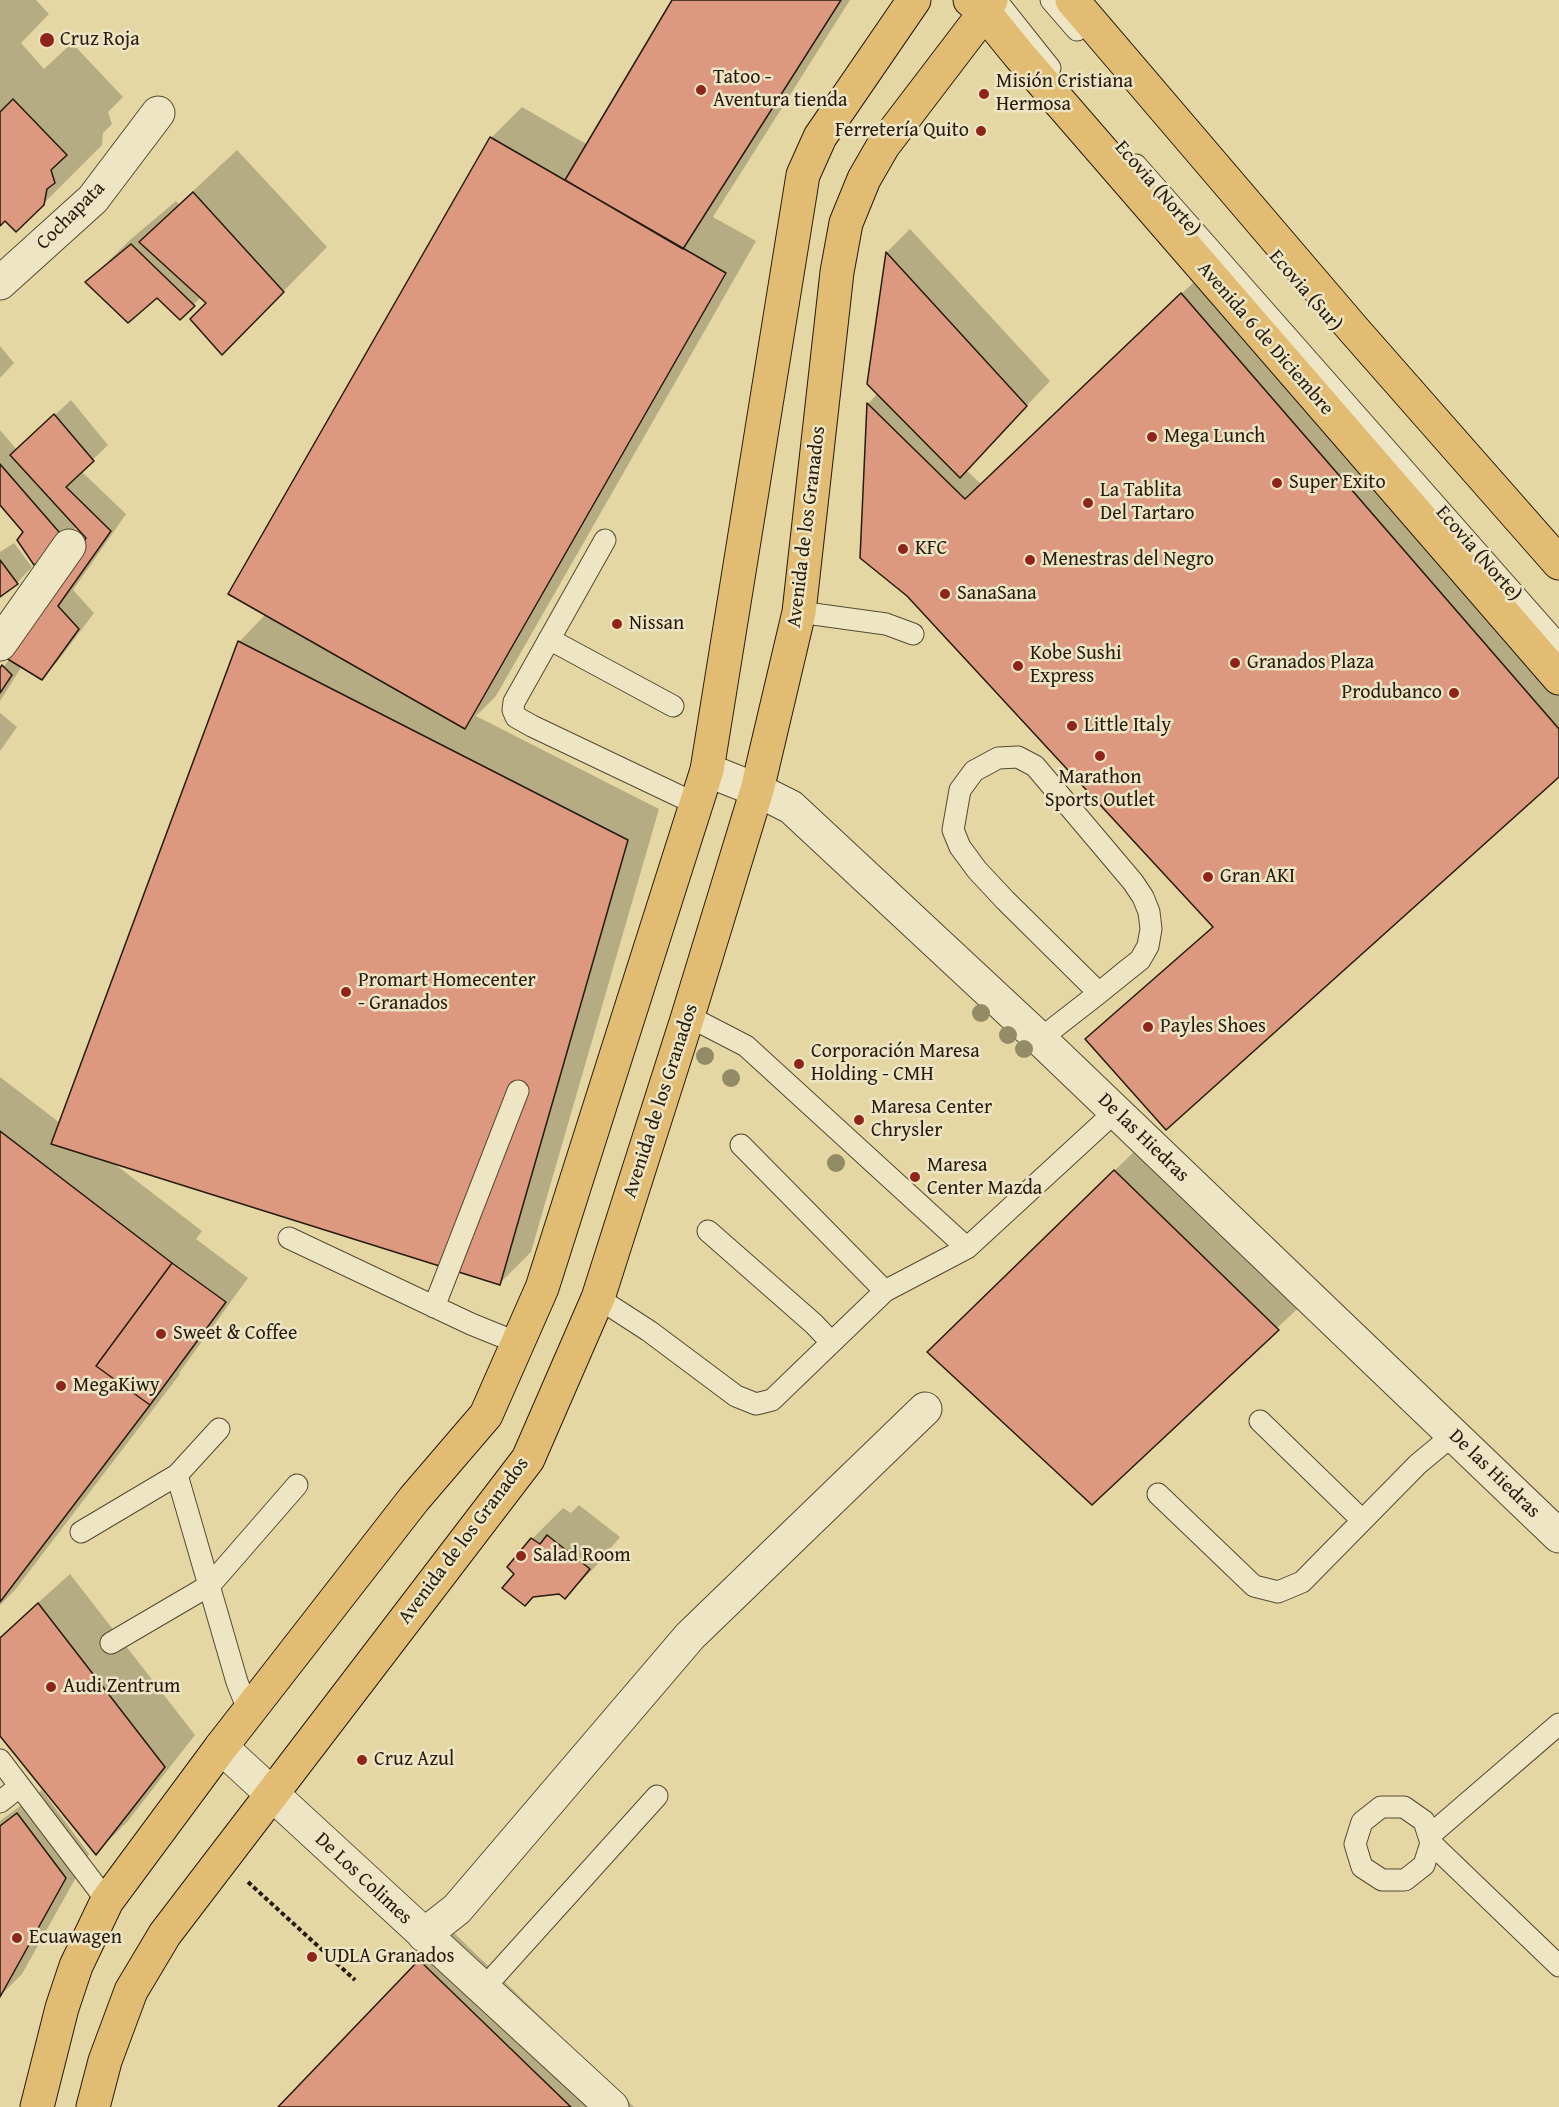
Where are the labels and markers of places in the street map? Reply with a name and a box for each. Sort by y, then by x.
place label: Cruz Roja [60,28,140,52]
marker: Cruz Roja [38,31,56,49]
place label: Tatoo - Aventura tienda [713,66,847,113]
place label: Misión Cristiana Hermosa [996,70,1133,117]
marker: Tatoo - Aventura tienda [694,83,708,97]
marker: Misión Cristiana Hermosa [977,87,991,101]
place label: Ferretería Quito [835,119,969,143]
marker: Ferretería Quito [974,124,988,138]
place label: Mega Lunch [1164,425,1265,449]
marker: Mega Lunch [1145,430,1159,444]
place label: Super Exito [1289,471,1386,495]
marker: Super Exito [1270,476,1284,490]
place label: La Tablita Del Tartaro [1100,479,1194,526]
marker: La Tablita Del Tartaro [1081,496,1095,510]
place label: KFC [915,537,947,561]
marker: KFC [896,542,910,556]
place label: Menestras del Negro [1042,548,1214,572]
marker: Menestras del Negro [1023,553,1037,567]
place label: SanaSana [957,582,1037,606]
marker: SanaSana [938,587,952,601]
place label: Nissan [629,612,684,636]
marker: Nissan [610,617,624,631]
place label: Kobe Sushi Express [1030,642,1122,689]
place label: Granados Plaza [1247,651,1374,675]
marker: Granados Plaza [1228,656,1242,670]
marker: Kobe Sushi Express [1011,659,1025,673]
place label: Produbanco [1342,681,1442,705]
marker: Produbanco [1447,686,1461,700]
place label: Little Italy [1084,714,1171,738]
marker: Little Italy [1065,719,1079,733]
marker: Marathon Sports Outlet [1093,749,1107,763]
place label: Marathon Sports Outlet [1045,766,1155,813]
place label: Gran AKI [1220,865,1295,889]
marker: Gran AKI [1201,870,1215,884]
place label: Promart Homecenter - Granados [358,969,536,1016]
marker: Promart Homecenter - Granados [339,985,353,999]
place label: Payles Shoes [1160,1015,1266,1039]
marker: Payles Shoes [1141,1020,1155,1034]
place label: Corporación Maresa Holding - CMH [811,1040,980,1087]
marker: Corporación Maresa Holding - CMH [792,1057,806,1071]
place label: Maresa Center Chrysler [871,1096,992,1143]
marker: Maresa Center Chrysler [852,1113,866,1127]
place label: Maresa Center Mazda [927,1154,1042,1201]
marker: Maresa Center Mazda [908,1170,922,1184]
place label: Sweet & Coffee [173,1322,297,1346]
marker: Sweet & Coffee [154,1327,168,1341]
place label: MegaKiwy [73,1374,160,1398]
marker: MegaKiwy [54,1379,68,1393]
place label: Salad Room [533,1544,631,1568]
marker: Salad Room [514,1549,528,1563]
place label: Audi Zentrum [63,1675,180,1699]
marker: Audi Zentrum [44,1680,58,1694]
place label: Cruz Azul [374,1748,454,1772]
marker: Cruz Azul [355,1753,369,1767]
place label: Ecuawagen [29,1926,122,1950]
marker: Ecuawagen [10,1931,24,1945]
place label: UDLA Granados [324,1945,454,1969]
marker: UDLA Granados [305,1950,319,1964]

